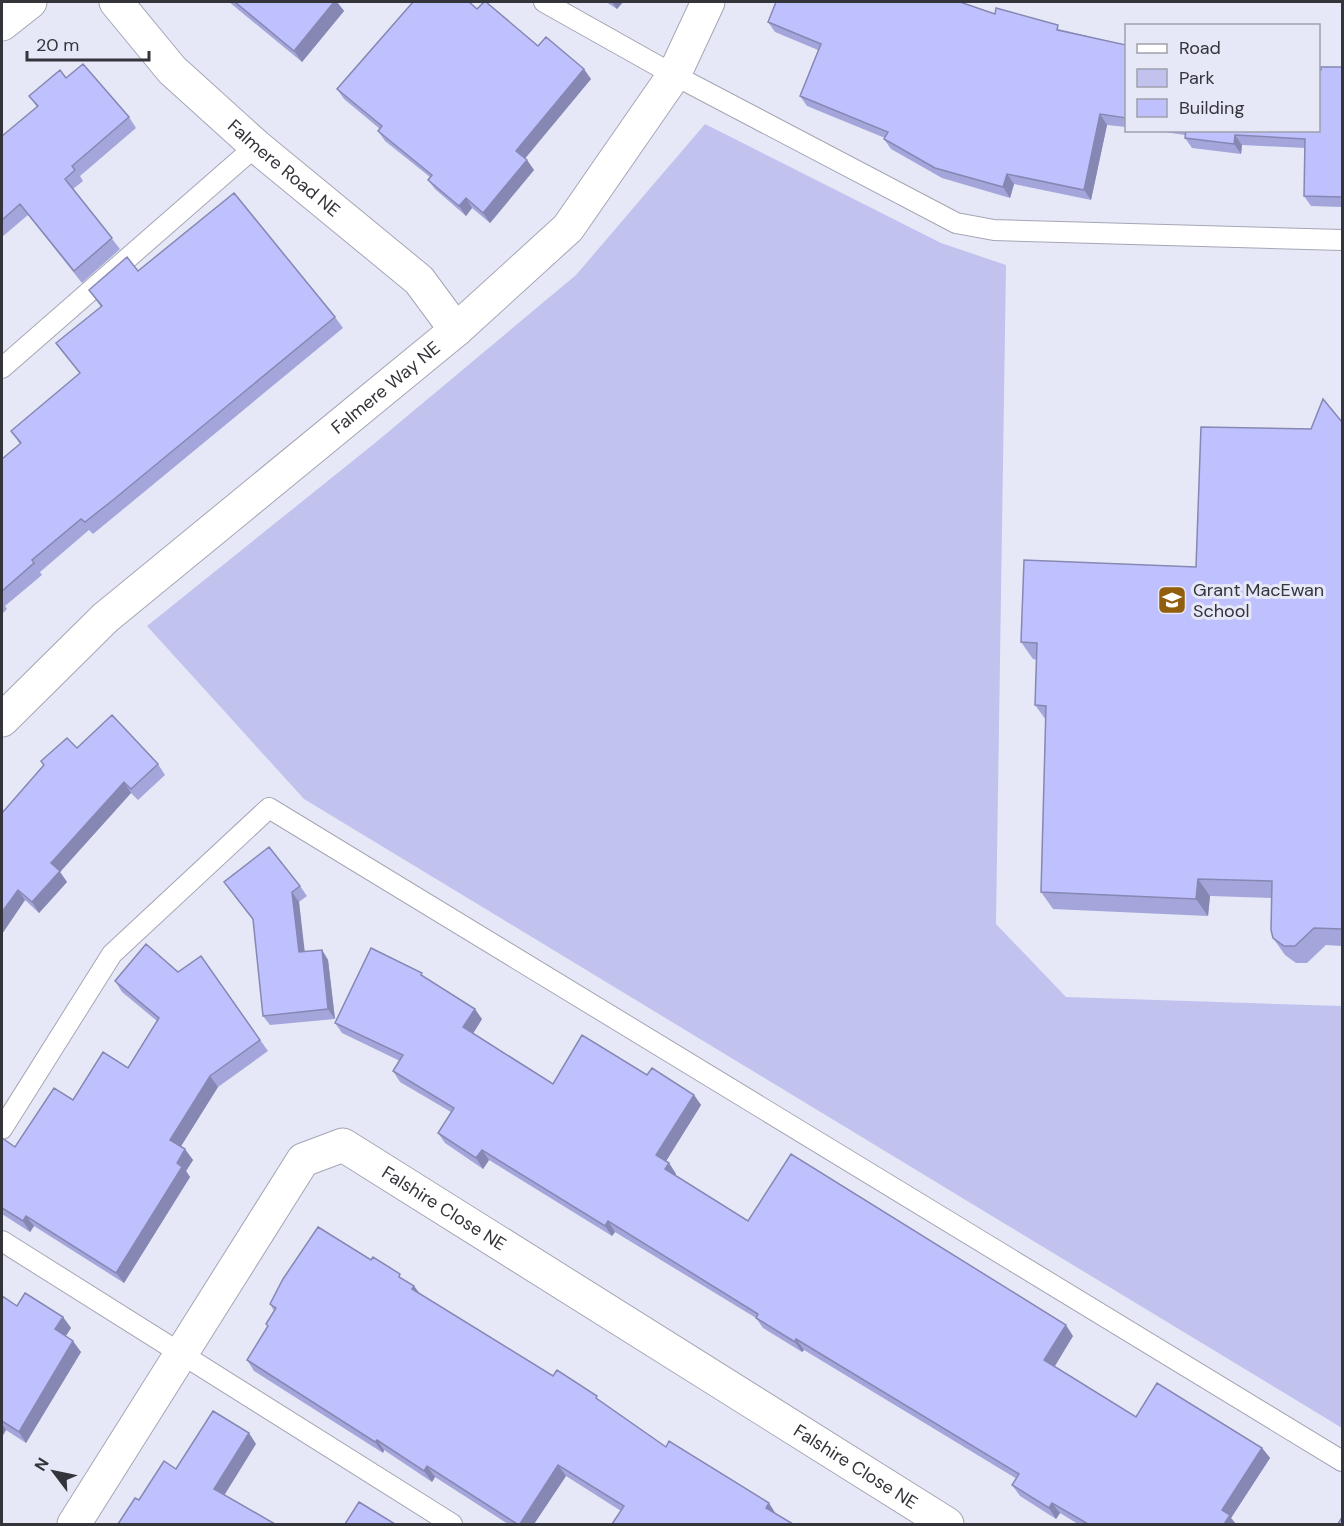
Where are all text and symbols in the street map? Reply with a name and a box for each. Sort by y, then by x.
scale bar [27,24,148,62]
legend [1125,24,1320,132]
text: 20 m [36,33,79,57]
text: Road [1179,36,1221,60]
text: Park [1179,66,1215,90]
text: Building [1179,96,1244,120]
street label: Falmere Road NE [223,114,345,222]
street label: Falmere Way NE [326,336,445,439]
place label: Grant MacEwan School [1193,578,1324,623]
school or university icon: Grant MacEwan School [1156,584,1188,616]
street label: Falshire Close NE [377,1160,511,1256]
street label: Falshire Close NE [789,1419,922,1515]
north arrow [24,1442,84,1502]
text: N [30,1454,54,1475]

